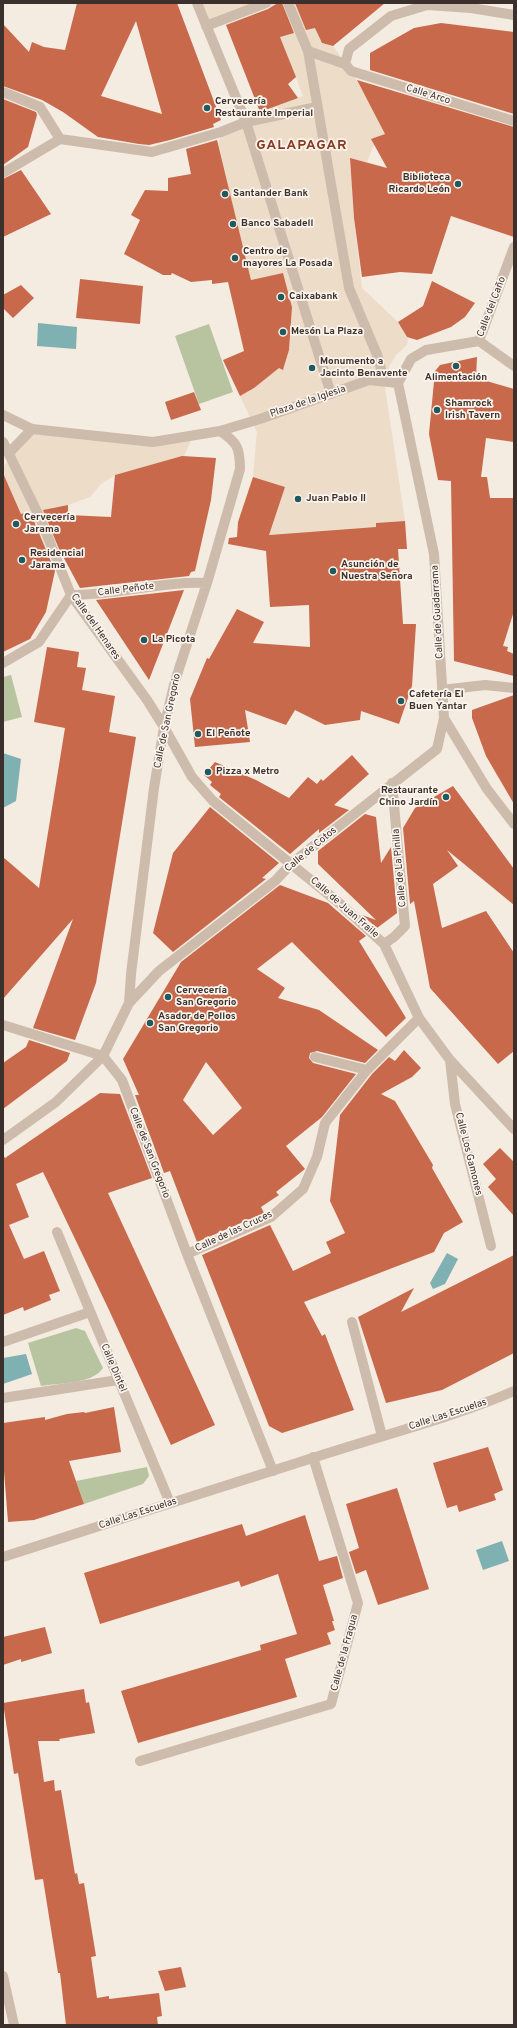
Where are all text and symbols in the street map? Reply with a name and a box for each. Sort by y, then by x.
street label: Calle Arco [404,83,452,107]
place label: Cervecería Restaurante Imperial [215,96,313,120]
marker: Cervecería Restaurante Imperial [202,103,212,113]
district label: GALAPAGAR [256,138,348,154]
place label: Biblioteca Ricardo León [388,172,450,196]
marker: Biblioteca Ricardo León [453,179,463,189]
place label: Santander Bank [233,188,308,200]
marker: Santander Bank [220,189,230,199]
place label: Banco Sabadell [241,218,313,230]
marker: Banco Sabadell [228,219,238,229]
place label: Centro de mayores La Posada [243,246,333,270]
marker: Centro de mayores La Posada [230,253,240,263]
street label: Calle del Caño [475,275,509,339]
place label: Caixabank [289,291,338,303]
marker: Caixabank [276,292,286,302]
place label: Mesón La Plaza [291,326,363,338]
marker: Mesón La Plaza [278,327,288,337]
place label: Monumento a Jacinto Benavente [320,356,408,380]
marker: Alimentación [451,361,461,371]
marker: Monumento a Jacinto Benavente [307,363,317,373]
place label: Alimentación [425,372,487,384]
street label: Plaza de la Iglesia [269,383,347,421]
place label: Shamrock Irish Tavern [445,398,500,422]
marker: Shamrock Irish Tavern [432,405,442,415]
place label: Juan Pablo II [306,493,366,505]
marker: Juan Pablo II [293,494,303,504]
place label: Cervecería Jarama [24,512,75,536]
marker: Cervecería Jarama [11,519,21,529]
place label: Residencial Jarama [30,548,84,572]
marker: Residencial Jarama [17,555,27,565]
place label: Asunción de Nuestra Señora [341,559,413,582]
street label: Calle de Guadarrama [430,565,446,659]
marker: Asunción de Nuestra Señora [328,566,338,576]
street label: Calle Peñote [97,581,155,599]
street label: Calle del Henares [68,592,122,662]
place label: La Picota [152,634,195,646]
marker: La Picota [139,635,149,645]
street label: Calle de San Gregorio [152,673,184,769]
place label: Cafetería El Buen Yantar [409,689,467,712]
marker: Cafetería El Buen Yantar [396,696,406,706]
place label: El Peñote [206,728,250,740]
marker: El Peñote [193,729,203,739]
place label: Pizza x Metro [216,766,279,778]
marker: Pizza x Metro [203,767,213,777]
place label: Restaurante Chino Jardín [379,785,438,808]
marker: Restaurante Chino Jardín [441,792,451,802]
street label: Calle de Cotos [283,825,339,875]
street label: Calle de La Pinilla [391,828,409,908]
street label: Calle de Juan Fraile [307,875,381,941]
place label: Cervecería San Gregorio [176,985,237,1008]
marker: Cervecería San Gregorio [163,992,173,1002]
place label: Asador de Pollos San Gregorio [158,1011,236,1034]
marker: Asador de Pollos San Gregorio [145,1018,155,1028]
street label: Calle de San Gregorio [126,1106,172,1200]
street label: Calle Los Gamones [452,1111,484,1197]
street label: Calle de las Cruces [193,1209,275,1255]
street label: Calle Dintel [97,1342,129,1394]
street label: Calle Las Escuelas [407,1397,489,1433]
street label: Calle Las Escuelas [97,1496,179,1532]
street label: Calle de la Fragua [329,1613,361,1693]

